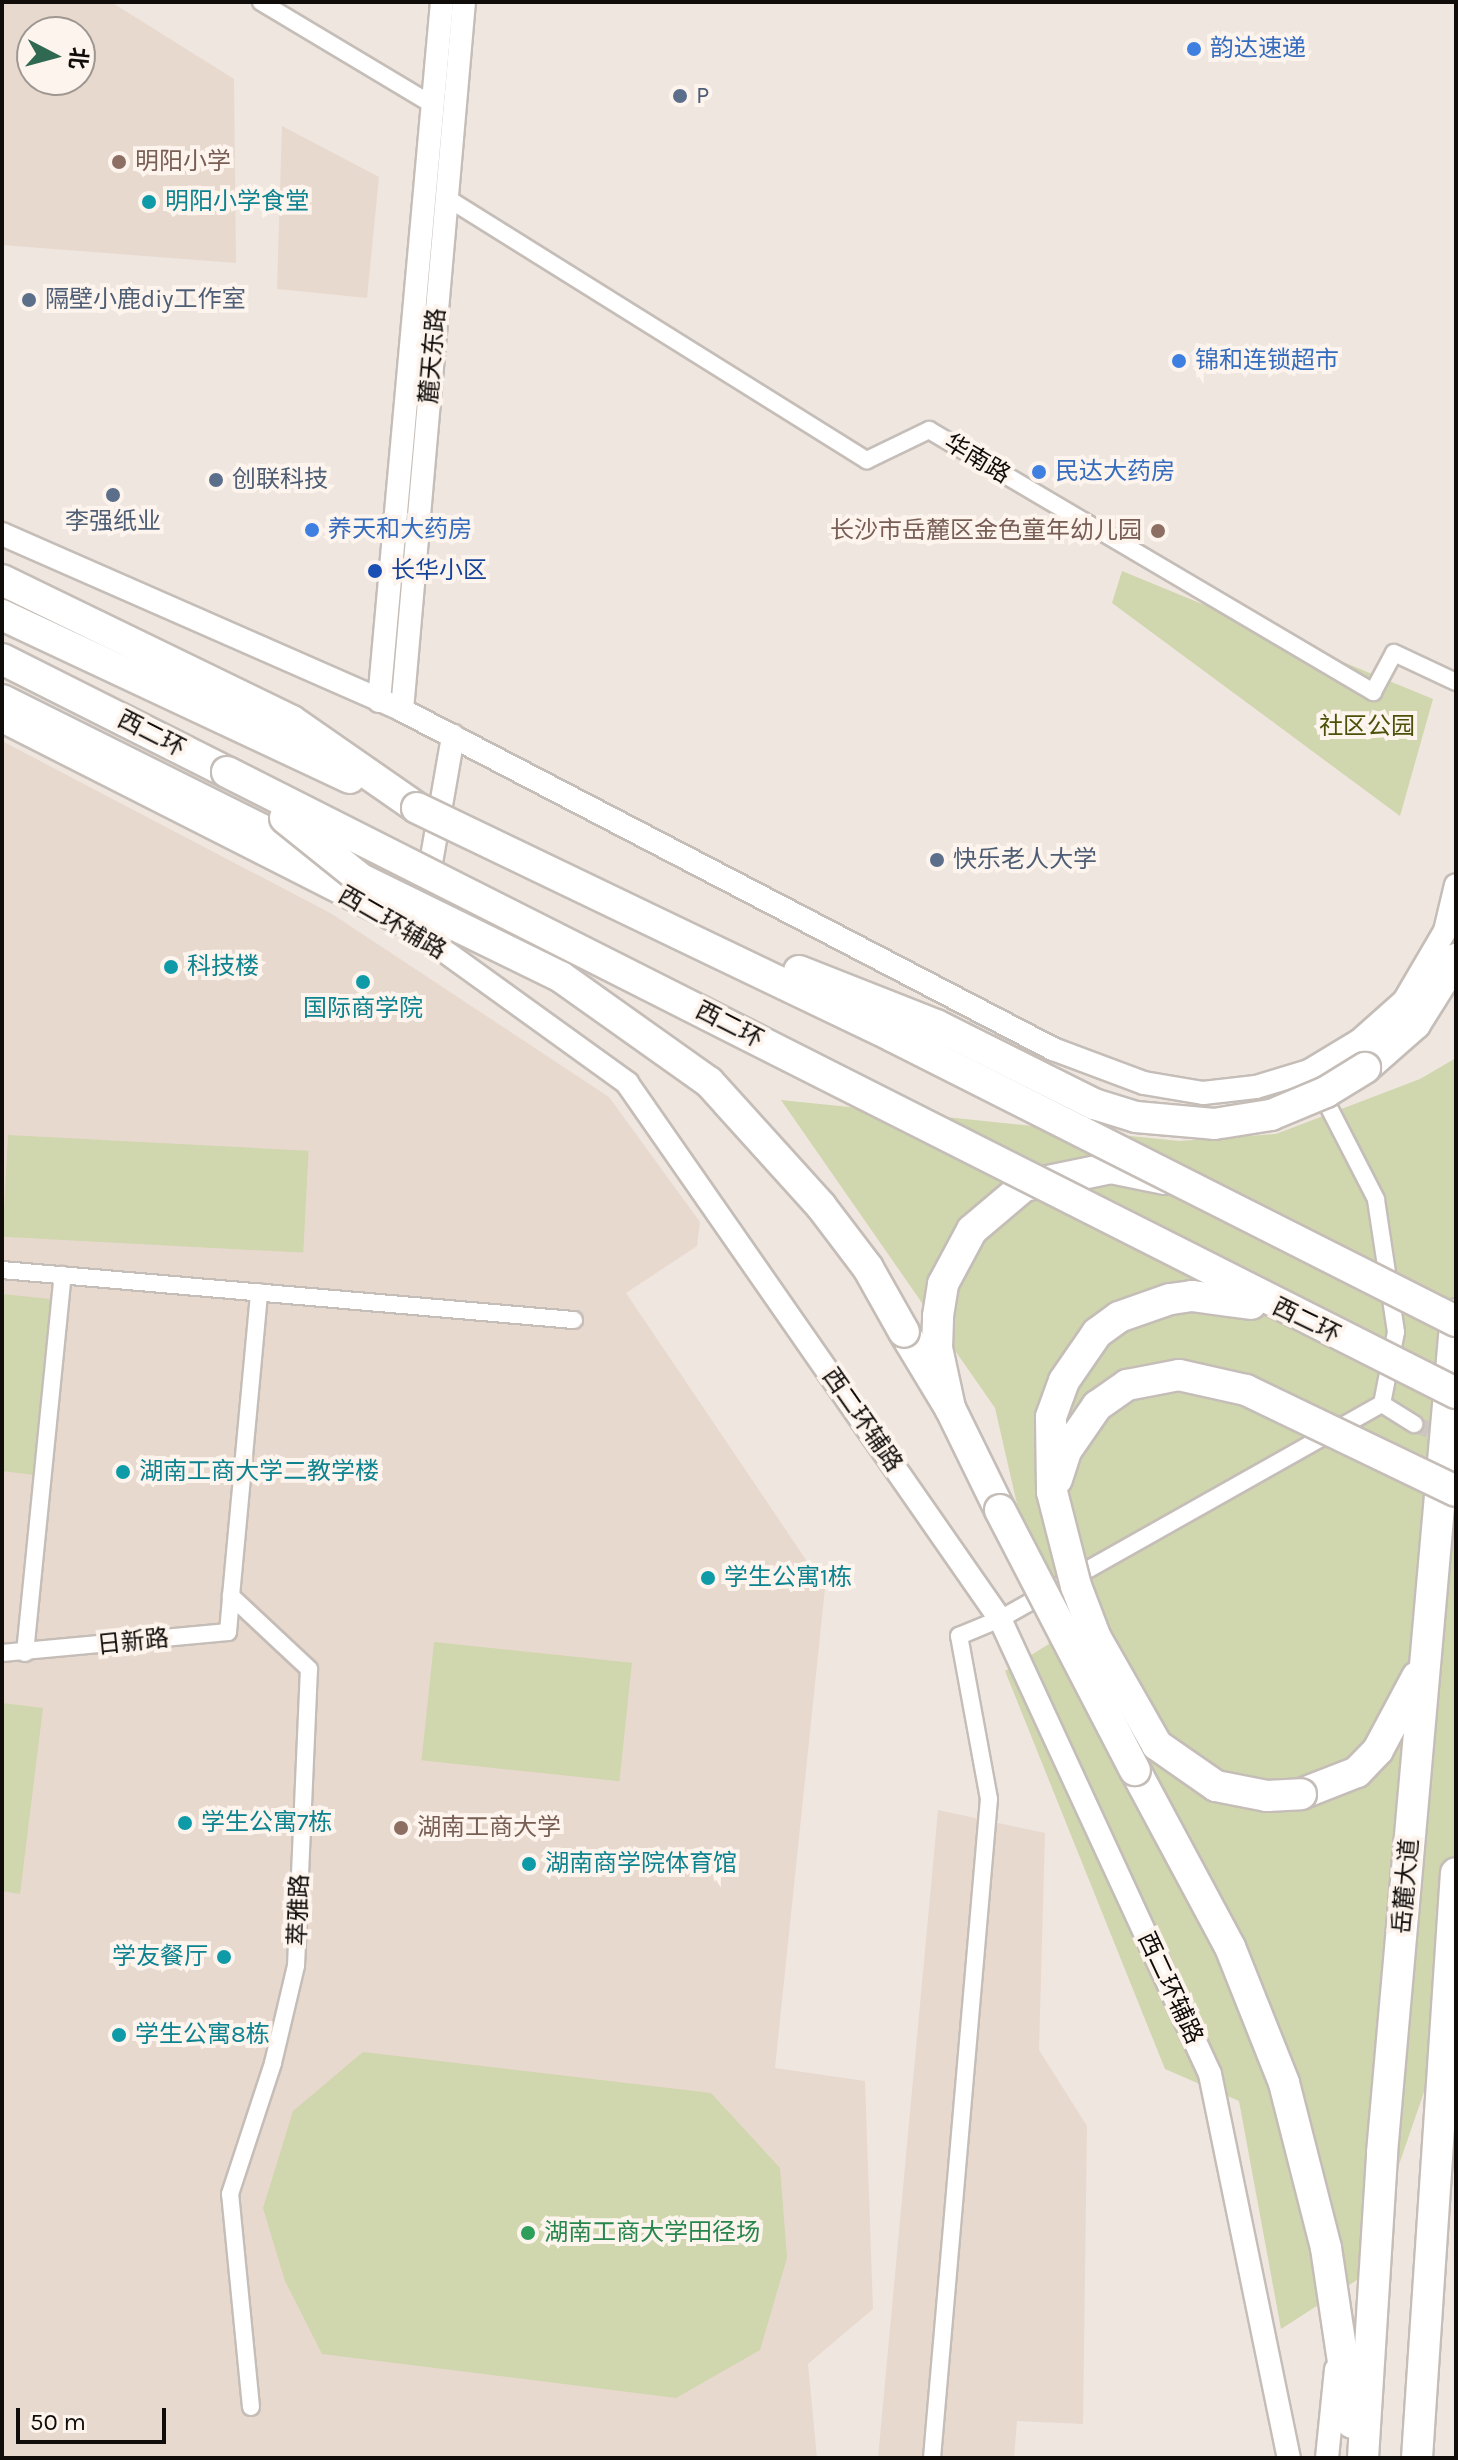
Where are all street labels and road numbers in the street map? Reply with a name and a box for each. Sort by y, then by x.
street label: 麓天东路 [414,307,452,405]
street label: 华南路 [939,428,1015,490]
street label: 西二环 [112,705,190,763]
street label: 西二环辅路 [333,881,451,965]
street label: 西二环 [690,996,768,1054]
street label: 西二环 [1267,1292,1345,1350]
street label: 西二环辅路 [816,1363,908,1477]
street label: 日新路 [96,1624,170,1660]
street label: 岳麓大道 [1387,1837,1425,1935]
street label: 萃雅路 [283,1874,315,1946]
street label: 西二环辅路 [1132,1928,1208,2048]

